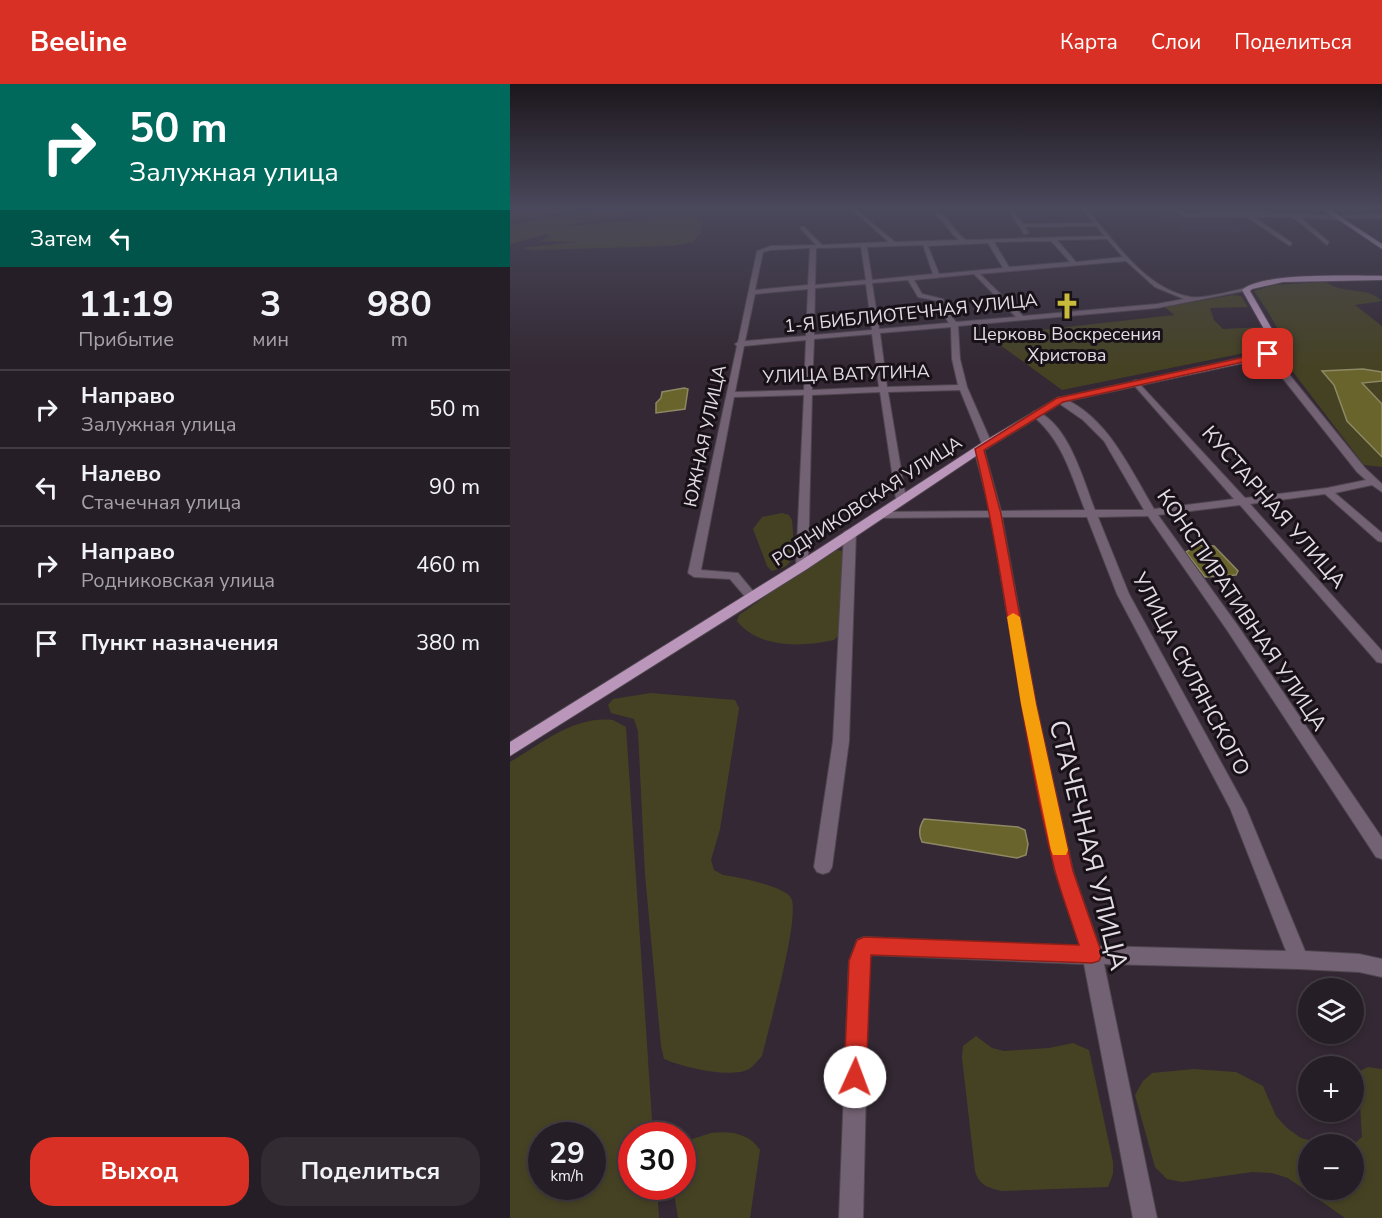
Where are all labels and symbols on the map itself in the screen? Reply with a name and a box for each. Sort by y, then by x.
street label: 1-Я БИБЛИОТЕЧНАЯ УЛИЦА [783,288,1039,338]
church icon: Церковь Воскресения Христова [1052,291,1082,321]
place label: Церковь Воскресения Христова [973,322,1161,367]
pin [1242,328,1293,379]
street label: УЛИЦА ВАТУТИНА [761,359,930,389]
street label: ЮЖНАЯ УЛИЦА [678,363,732,509]
street label: КУСТАРНАЯ УЛИЦА [1196,420,1352,594]
street label: РОДНИКОВСКАЯ УЛИЦА [767,431,967,571]
street label: КОНСПИРАТИВНАЯ УЛИЦА [1150,484,1334,736]
street label: УЛИЦА СКЛЯНСКОГО [1125,567,1256,780]
street label: СТАЧЕЧНАЯ УЛИЦА [1040,716,1137,974]
position arrow [823,1045,887,1109]
speed limit sign: 30 [618,1122,696,1200]

